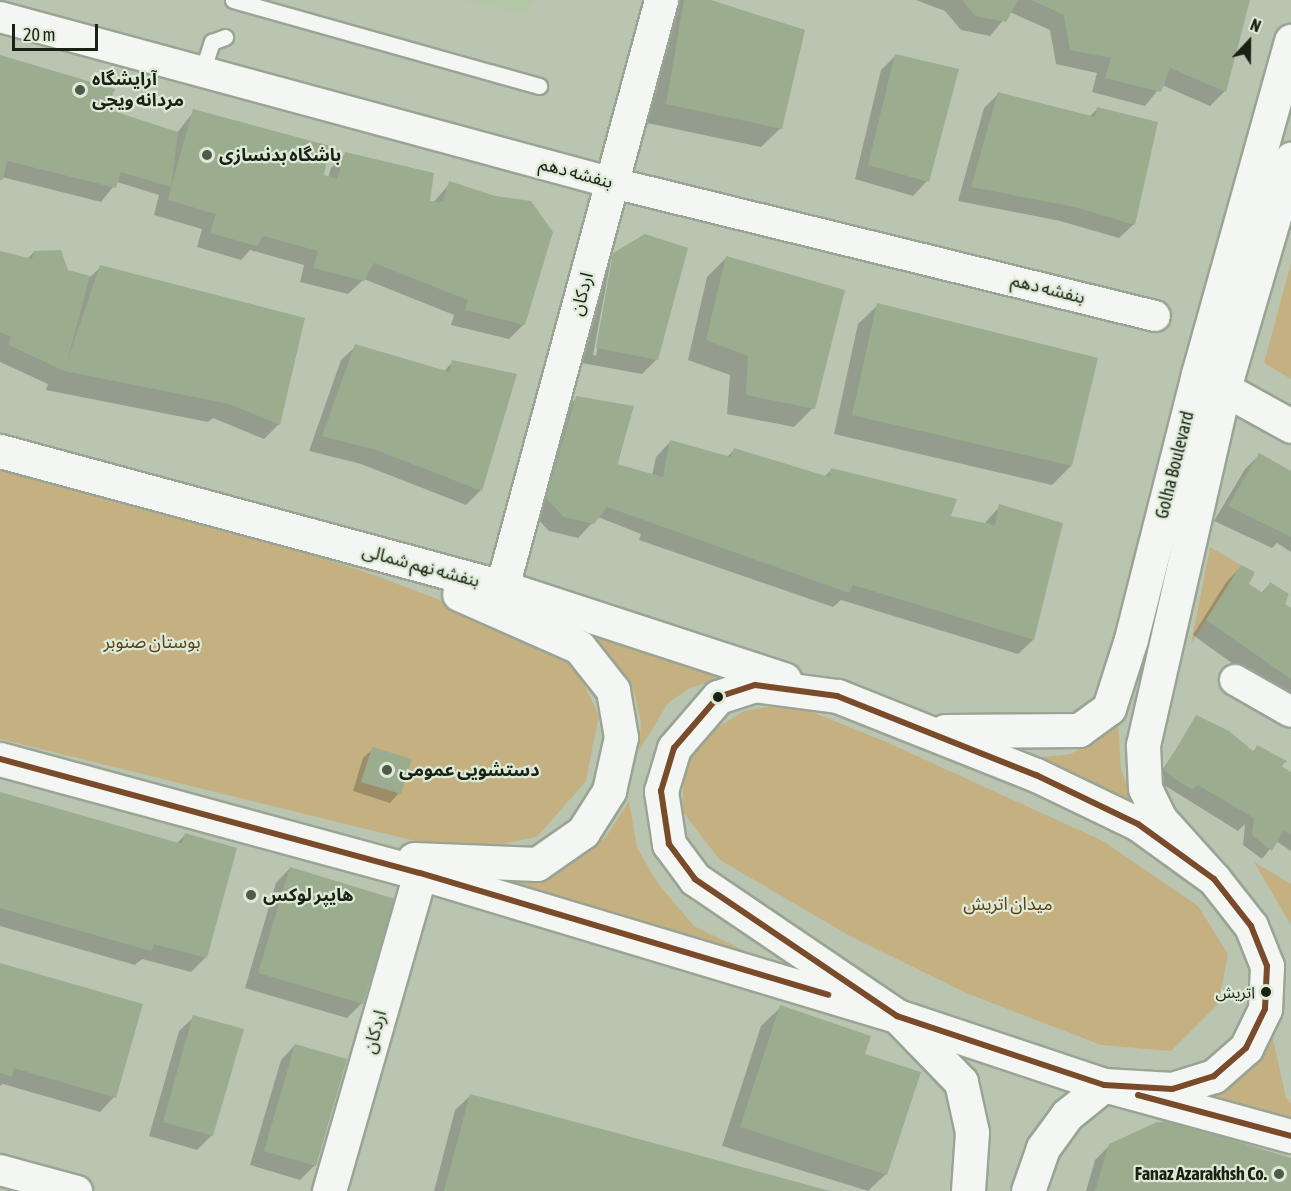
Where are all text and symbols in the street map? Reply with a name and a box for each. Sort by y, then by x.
scale bar [15,12,100,50]
north arrow [1219,12,1279,72]
text: N [1248,15,1263,35]
text: 20 m [23,24,55,45]
place label: آرایشگاه مردانه ویجی [92,69,184,112]
marker: آرایشگاه مردانه ویجی [73,83,87,97]
place label: باشگاه بدنسازی [219,144,341,166]
marker: باشگاه بدنسازی [200,148,214,162]
street label: بنفشه دهم [537,153,615,193]
street label: بنفشه دهم [1009,269,1087,309]
street label: اردکان [566,270,598,318]
street label: Golha Boulevard [1151,409,1199,521]
street label: بنفشه نهم شمالی [360,540,482,592]
park label: بوستان صنوبر [103,631,201,653]
unlabelled marker [712,691,724,703]
place label: دستشویی عمومی [399,759,539,781]
marker: دستشویی عمومی [380,763,394,777]
place label: هایپر لوکس [263,884,354,906]
marker: هایپر لوکس [244,888,258,902]
park label: میدان اتریش [963,893,1053,915]
place label: اتریش [1215,982,1255,1002]
marker: اتریش [1260,986,1272,998]
street label: اردکان [359,1008,391,1056]
place label: Fanaz Azarakhsh Co. [1135,1163,1267,1185]
marker: Fanaz Azarakhsh Co. [1272,1167,1286,1181]

